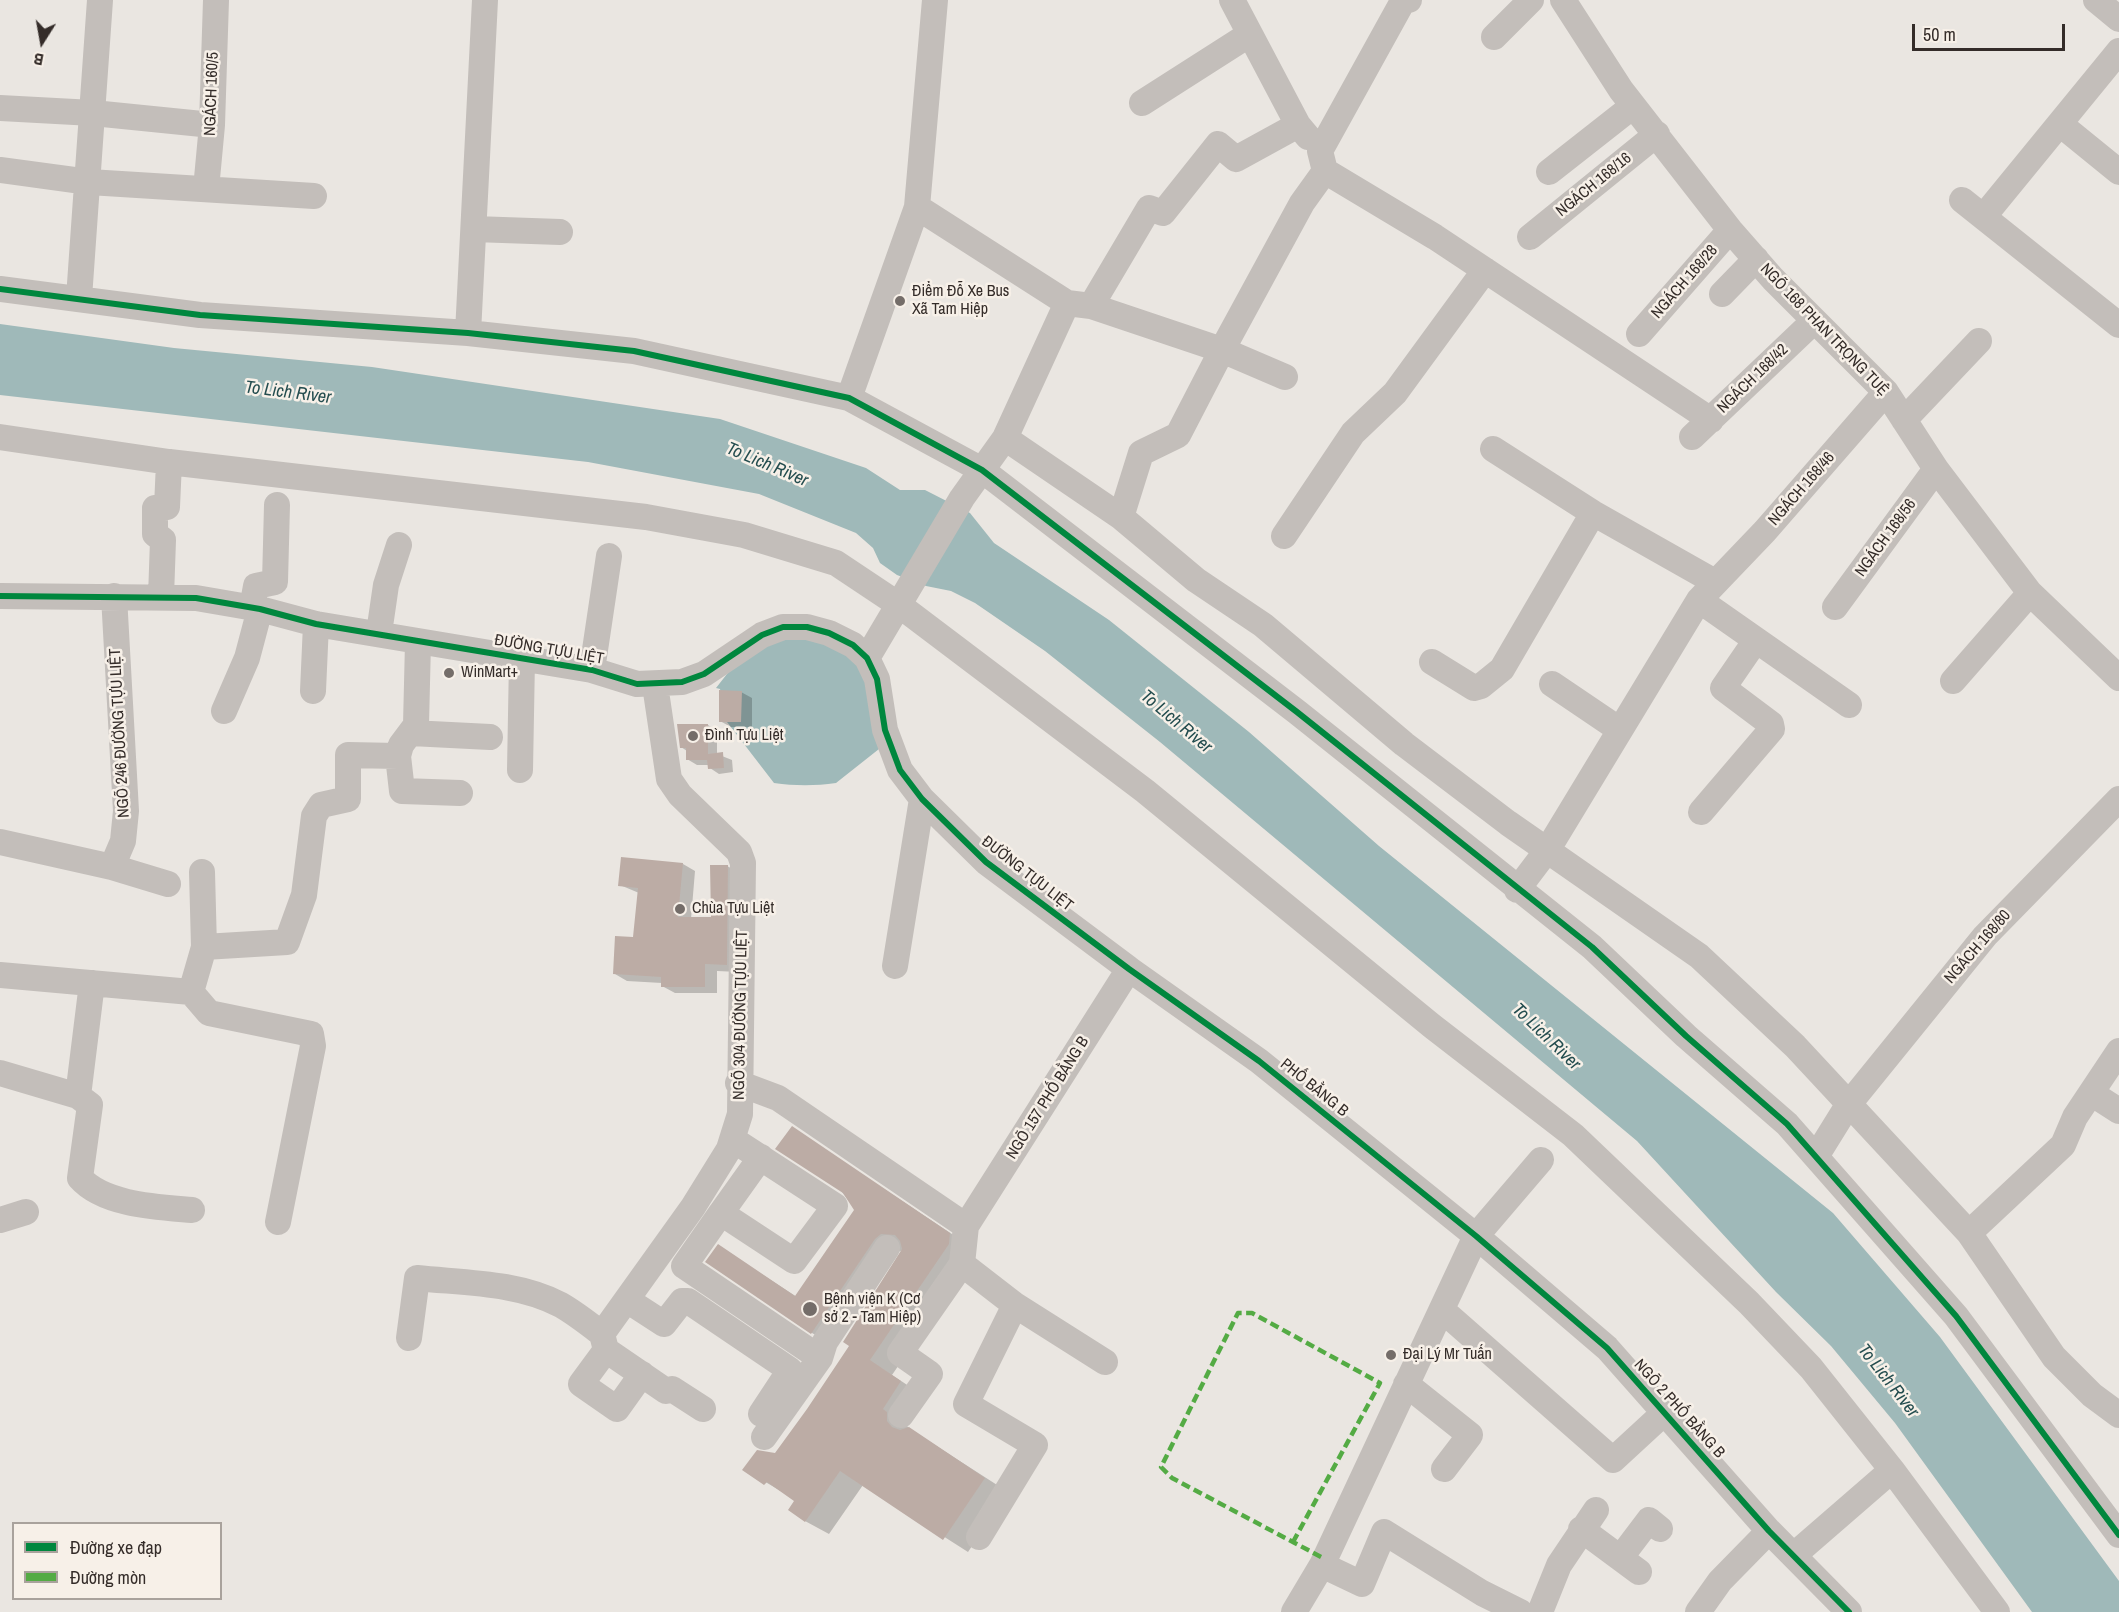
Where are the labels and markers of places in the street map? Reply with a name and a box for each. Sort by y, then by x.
place label: Điểm Đỗ Xe Bus Xã Tam Hiệp [912,282,1009,320]
marker: Điểm Đỗ Xe Bus Xã Tam Hiệp [893,294,907,308]
place label: WinMart+ [461,663,518,683]
marker: WinMart+ [442,666,456,680]
place label: Đình Tựu Liệt [705,726,783,746]
marker: Đình Tựu Liệt [686,729,700,743]
place label: Chùa Tựu Liệt [692,899,774,919]
marker: Chùa Tựu Liệt [673,902,687,916]
place label: Bệnh viện K (Cơ sở 2 - Tam Hiệp) [824,1290,921,1328]
marker: Bệnh viện K (Cơ sở 2 - Tam Hiệp) [801,1300,819,1318]
place label: Đại Lý Mr Tuấn [1403,1345,1492,1365]
marker: Đại Lý Mr Tuấn [1384,1348,1398,1362]

